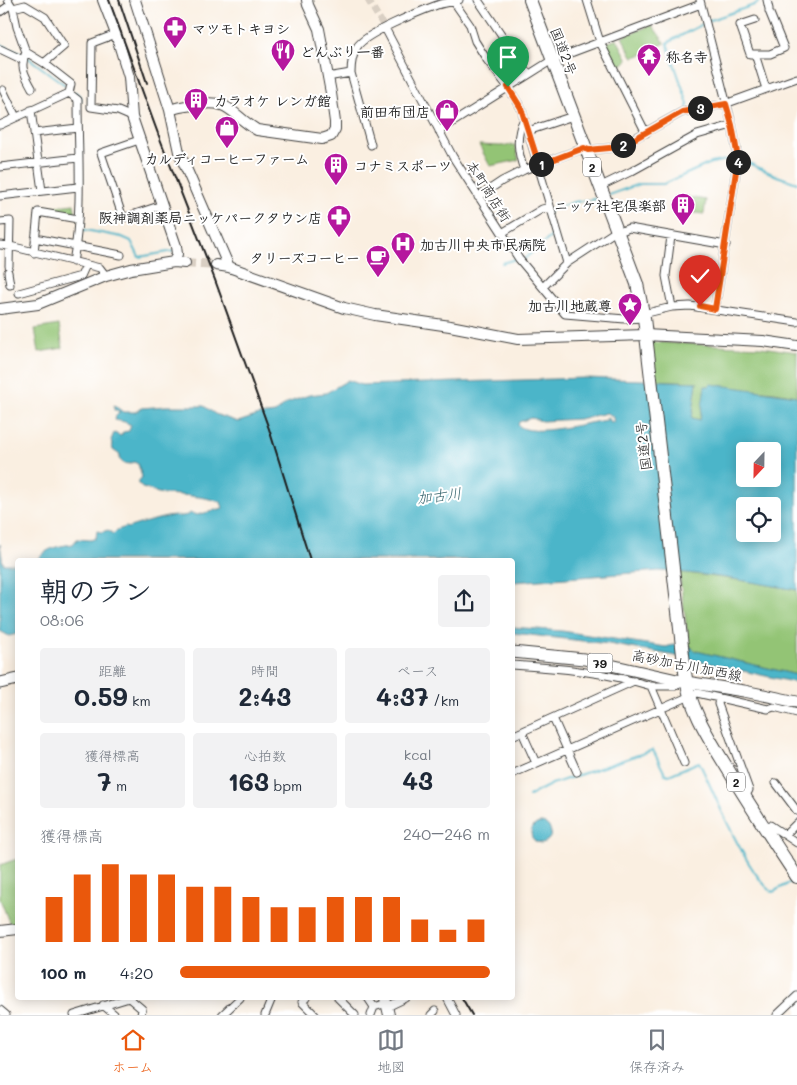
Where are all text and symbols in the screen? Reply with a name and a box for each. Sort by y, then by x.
pharmacy icon: マツモトキヨシ [162,15,188,49]
place label: マツモトキヨシ [192,19,290,38]
street label: 国道2号 [546,24,582,78]
pin [487,36,529,87]
restaurant icon: どんぶり一番 [270,38,296,72]
place label: どんぶり一番 [300,42,385,61]
icon: arrive [494,43,522,71]
temple icon: 称名寺 [636,43,662,77]
place label: 称名寺 [666,47,708,66]
building icon: カラオケ レンガ館 [183,87,209,121]
place label: カラオケ レンガ館 [214,91,331,110]
pin: 3 [688,96,712,120]
shop icon: 前田布団店 [434,98,460,132]
text: 3 [696,99,705,118]
place label: 前田布団店 [360,102,430,121]
shop icon: カルディコーヒーファーム [214,115,240,149]
pin: 2 [610,132,636,158]
text: 2 [620,136,627,155]
place label: カルディコーヒーファーム [145,149,309,168]
pin: 4 [726,150,750,174]
building icon: コナミスポーツ [323,152,349,186]
pin: 1 [528,152,554,176]
text: 4 [734,153,743,172]
text: 1 [538,155,545,174]
place label: コナミスポーツ [354,156,452,175]
street label: 本町商店街 [462,156,516,226]
road number: 2 [583,158,601,176]
building icon: ニッケ社宅倶楽部 [670,192,696,226]
place label: ニッケ社宅倶楽部 [554,196,666,215]
pharmacy icon: 阪神調剤薬局ニッケパークタウン店 [326,204,352,238]
place label: 阪神調剤薬局ニッケパークタウン店 [99,208,322,227]
hospital icon: 加古川中央市民病院 [390,231,416,265]
place label: 加古川中央市民病院 [420,235,546,254]
cafe icon: タリーズコーヒー [365,244,391,278]
place label: タリーズコーヒー [250,248,360,267]
pin [679,255,721,306]
icon: check [686,262,714,290]
place icon: 加古川地蔵尊 [617,292,643,326]
place label: 加古川地蔵尊 [528,296,612,315]
street label: 国道2号 [631,420,655,472]
north arrow [736,442,781,488]
map controls [736,442,781,542]
water label: 加古川 [415,482,463,508]
button: locate [736,497,781,542]
text: 朝のラン [40,572,152,608]
button: share [438,575,490,627]
text: 08:06 [40,609,84,630]
street label: 高砂加古川加西線 [630,645,744,685]
road number: 79 [588,654,612,672]
text: 距離 [98,661,126,680]
text: 時間 [251,661,279,680]
text: ペース [397,661,438,680]
text: 0.59 [74,680,127,712]
text: 2:43 [239,680,291,712]
text: 4:37 [376,680,429,712]
text: km [127,691,151,710]
text: /km [429,691,459,710]
text: kcal [404,745,432,764]
text: 獲得標高 [84,746,140,765]
text: 心拍数 [244,746,286,765]
text: 43 [402,764,433,796]
text: 7 [98,765,111,797]
text: 163 [228,765,269,797]
road number: 2 [727,772,745,792]
text: m [111,776,127,795]
text: bpm [269,776,302,795]
text: 240–246 m [403,823,490,844]
text: 獲得標高 [40,825,104,846]
text: 100 m [40,962,86,983]
text: 4:20 [120,962,153,983]
tab: ホーム [112,1026,153,1076]
tab: 地図 [377,1026,405,1076]
tab: 保存済み [629,1026,685,1076]

